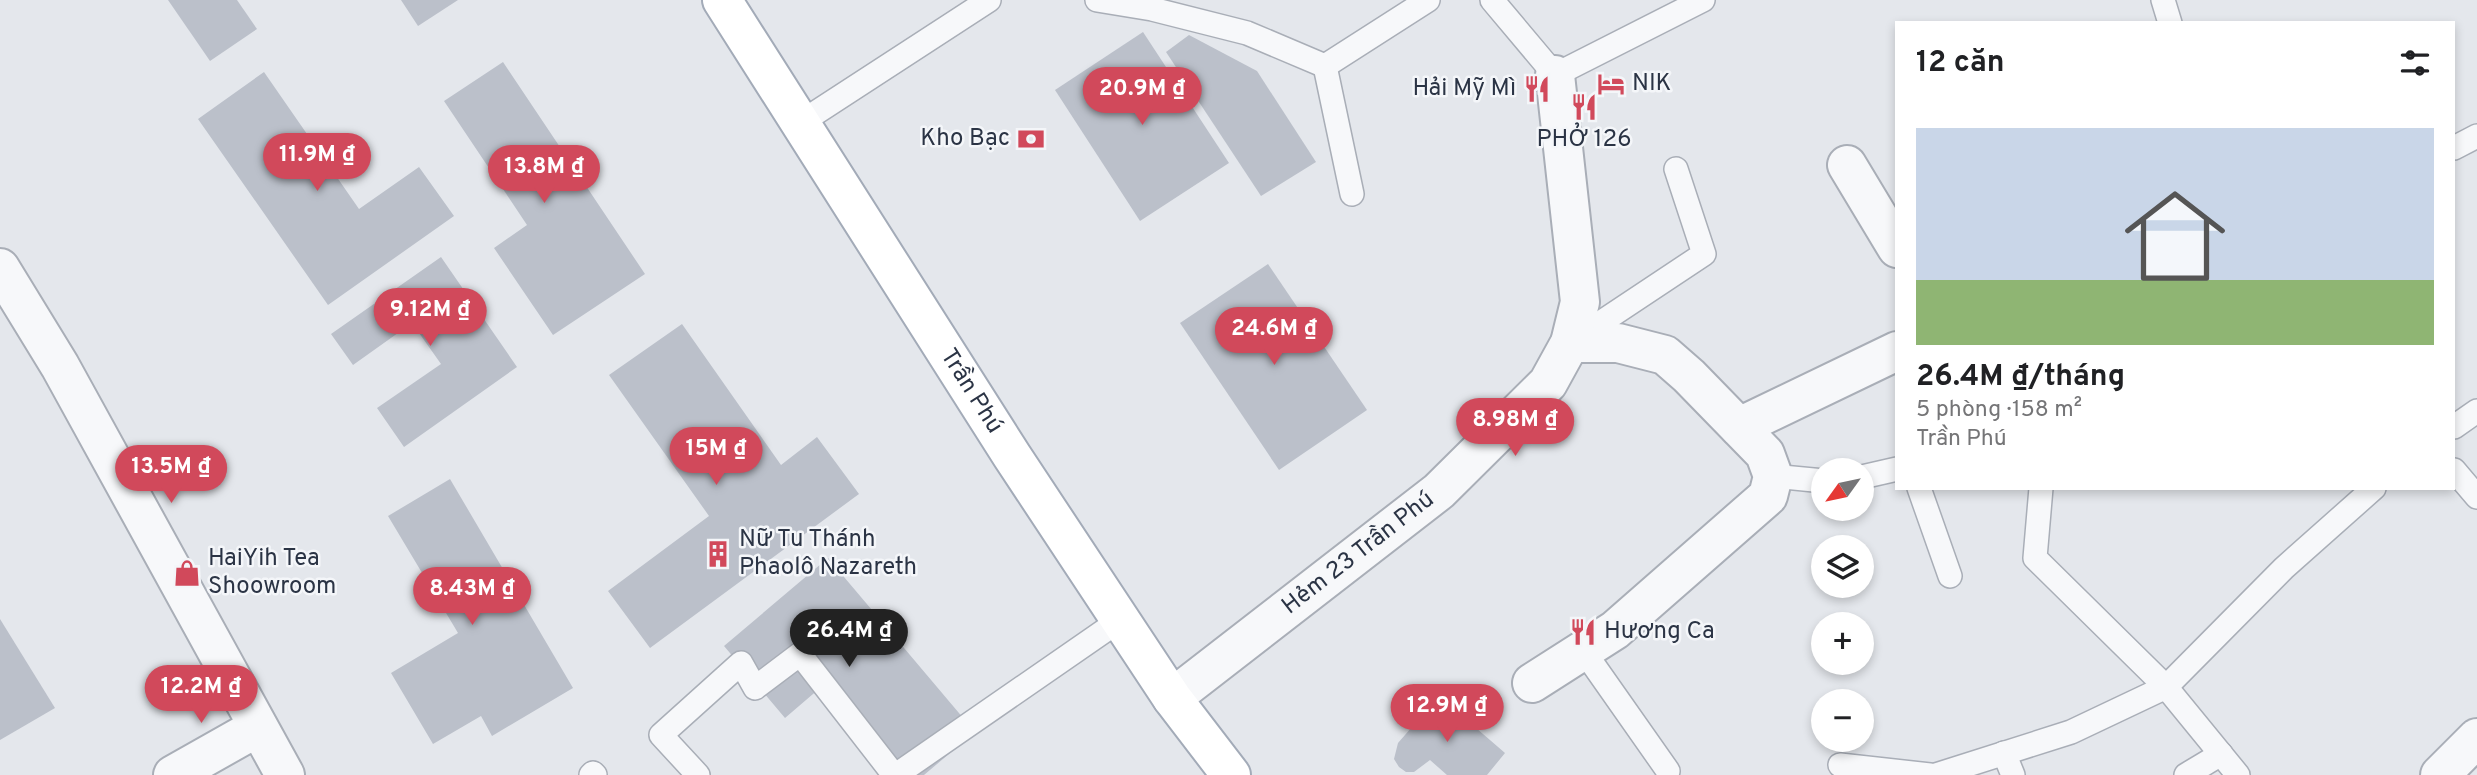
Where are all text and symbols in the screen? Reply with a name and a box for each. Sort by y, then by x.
icon: filters [2396,44,2434,82]
text: 12 căn [1916,45,2004,82]
pin: 20.9M ₫ [1077,68,1207,127]
hotel icon: NIK [1596,69,1626,99]
place label: NIK [1632,69,1671,99]
place label: Hải Mỹ Mì [1413,74,1516,104]
restaurant icon: Hải Mỹ Mì [1522,74,1552,104]
text: 20.9M ₫ [1099,75,1185,104]
restaurant icon: PHỞ 126 [1569,92,1599,122]
place label: PHỞ 126 [1536,122,1632,155]
place label: Kho Bạc [920,124,1010,154]
bank icon: Kho Bạc [1016,124,1046,154]
pin: 11.9M ₫ [252,134,382,193]
text: 11.9M ₫ [279,141,355,170]
pin: 13.8M ₫ [479,146,609,205]
text: 13.8M ₫ [504,153,584,182]
icon: home [2112,173,2238,299]
pin: 9.12M ₫ [365,288,495,348]
text: 9.12M ₫ [390,296,470,325]
pin: 24.6M ₫ [1209,308,1339,367]
text: 24.6M ₫ [1231,315,1317,344]
street label: Trần Phú [933,344,1009,440]
text: 26.4M ₫/tháng [1916,359,2125,396]
text: 5 phòng · 158 m² [1916,396,2082,425]
pin: 8.98M ₫ [1450,398,1580,458]
text: 8.98M ₫ [1472,406,1558,435]
text: Trần Phú [1916,425,2007,454]
pin: 15M ₫ [667,428,765,487]
text: 15M ₫ [686,435,746,464]
pin: 13.5M ₫ [106,446,236,505]
text: 13.5M ₫ [131,453,211,482]
north arrow [1811,458,1874,522]
map controls [1811,458,1874,752]
street label: Hẻm 23 Trần Phú [1276,485,1441,622]
place label: Nữ Tu Thánh Phaolô Nazareth [739,525,917,583]
button: layers [1811,535,1874,598]
building icon: Nữ Tu Thánh Phaolô Nazareth [703,539,733,569]
place label: HaiYih Tea Shoowroom [208,544,336,602]
shop icon: HaiYih Tea Shoowroom [172,558,202,588]
pin: 8.43M ₫ [407,568,537,627]
text: 8.43M ₫ [429,575,515,604]
pin: 26.4M ₫ [784,610,914,669]
button: + [1811,612,1874,675]
text: 26.4M ₫ [806,617,892,646]
restaurant icon: Hương Ca [1568,617,1598,647]
place label: Hương Ca [1604,617,1715,647]
pin: 12.2M ₫ [136,666,266,725]
text: 12.2M ₫ [161,673,241,702]
pin: 12.9M ₫ [1382,684,1512,744]
button: − [1811,689,1874,752]
text: 12.9M ₫ [1407,692,1487,721]

